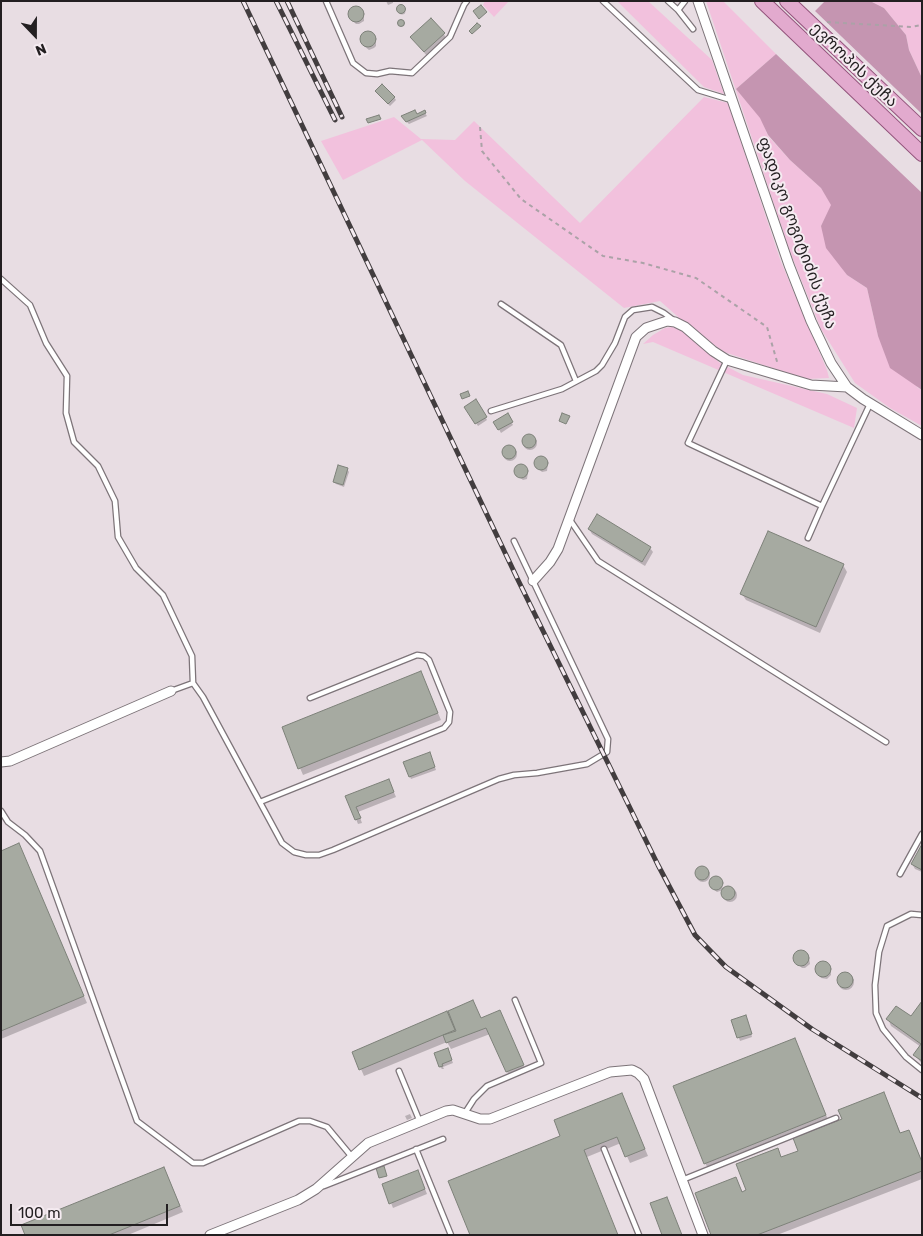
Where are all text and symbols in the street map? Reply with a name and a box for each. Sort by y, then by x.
north arrow [10,10,60,60]
street label: ევროპის ქუჩა [806,19,902,111]
text: N [33,40,49,59]
street label: ფადიკო გოგიტიძის ქუჩა [753,134,841,332]
scale bar [12,1194,170,1226]
text: 100 m [18,1204,60,1222]

